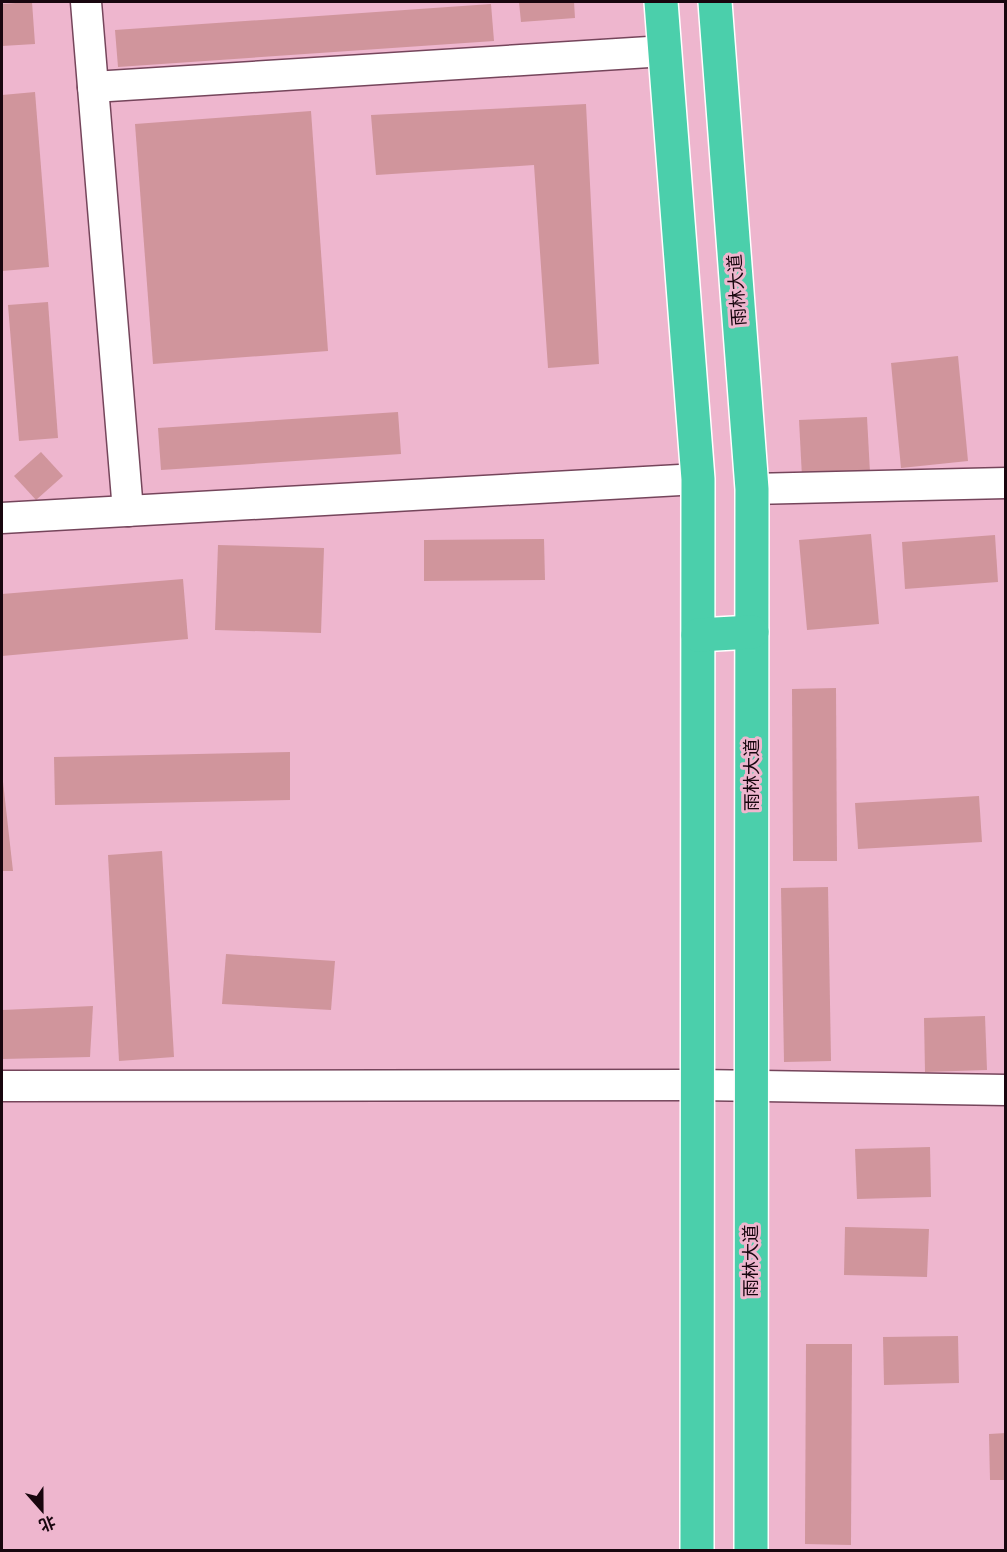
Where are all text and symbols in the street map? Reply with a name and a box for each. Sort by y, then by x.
street label: 雨林大道 [723,253,749,327]
street label: 雨林大道 [740,739,762,811]
street label: 雨林大道 [739,1225,761,1297]
north arrow [12,1480,72,1540]
text: 北 [37,1513,58,1536]

